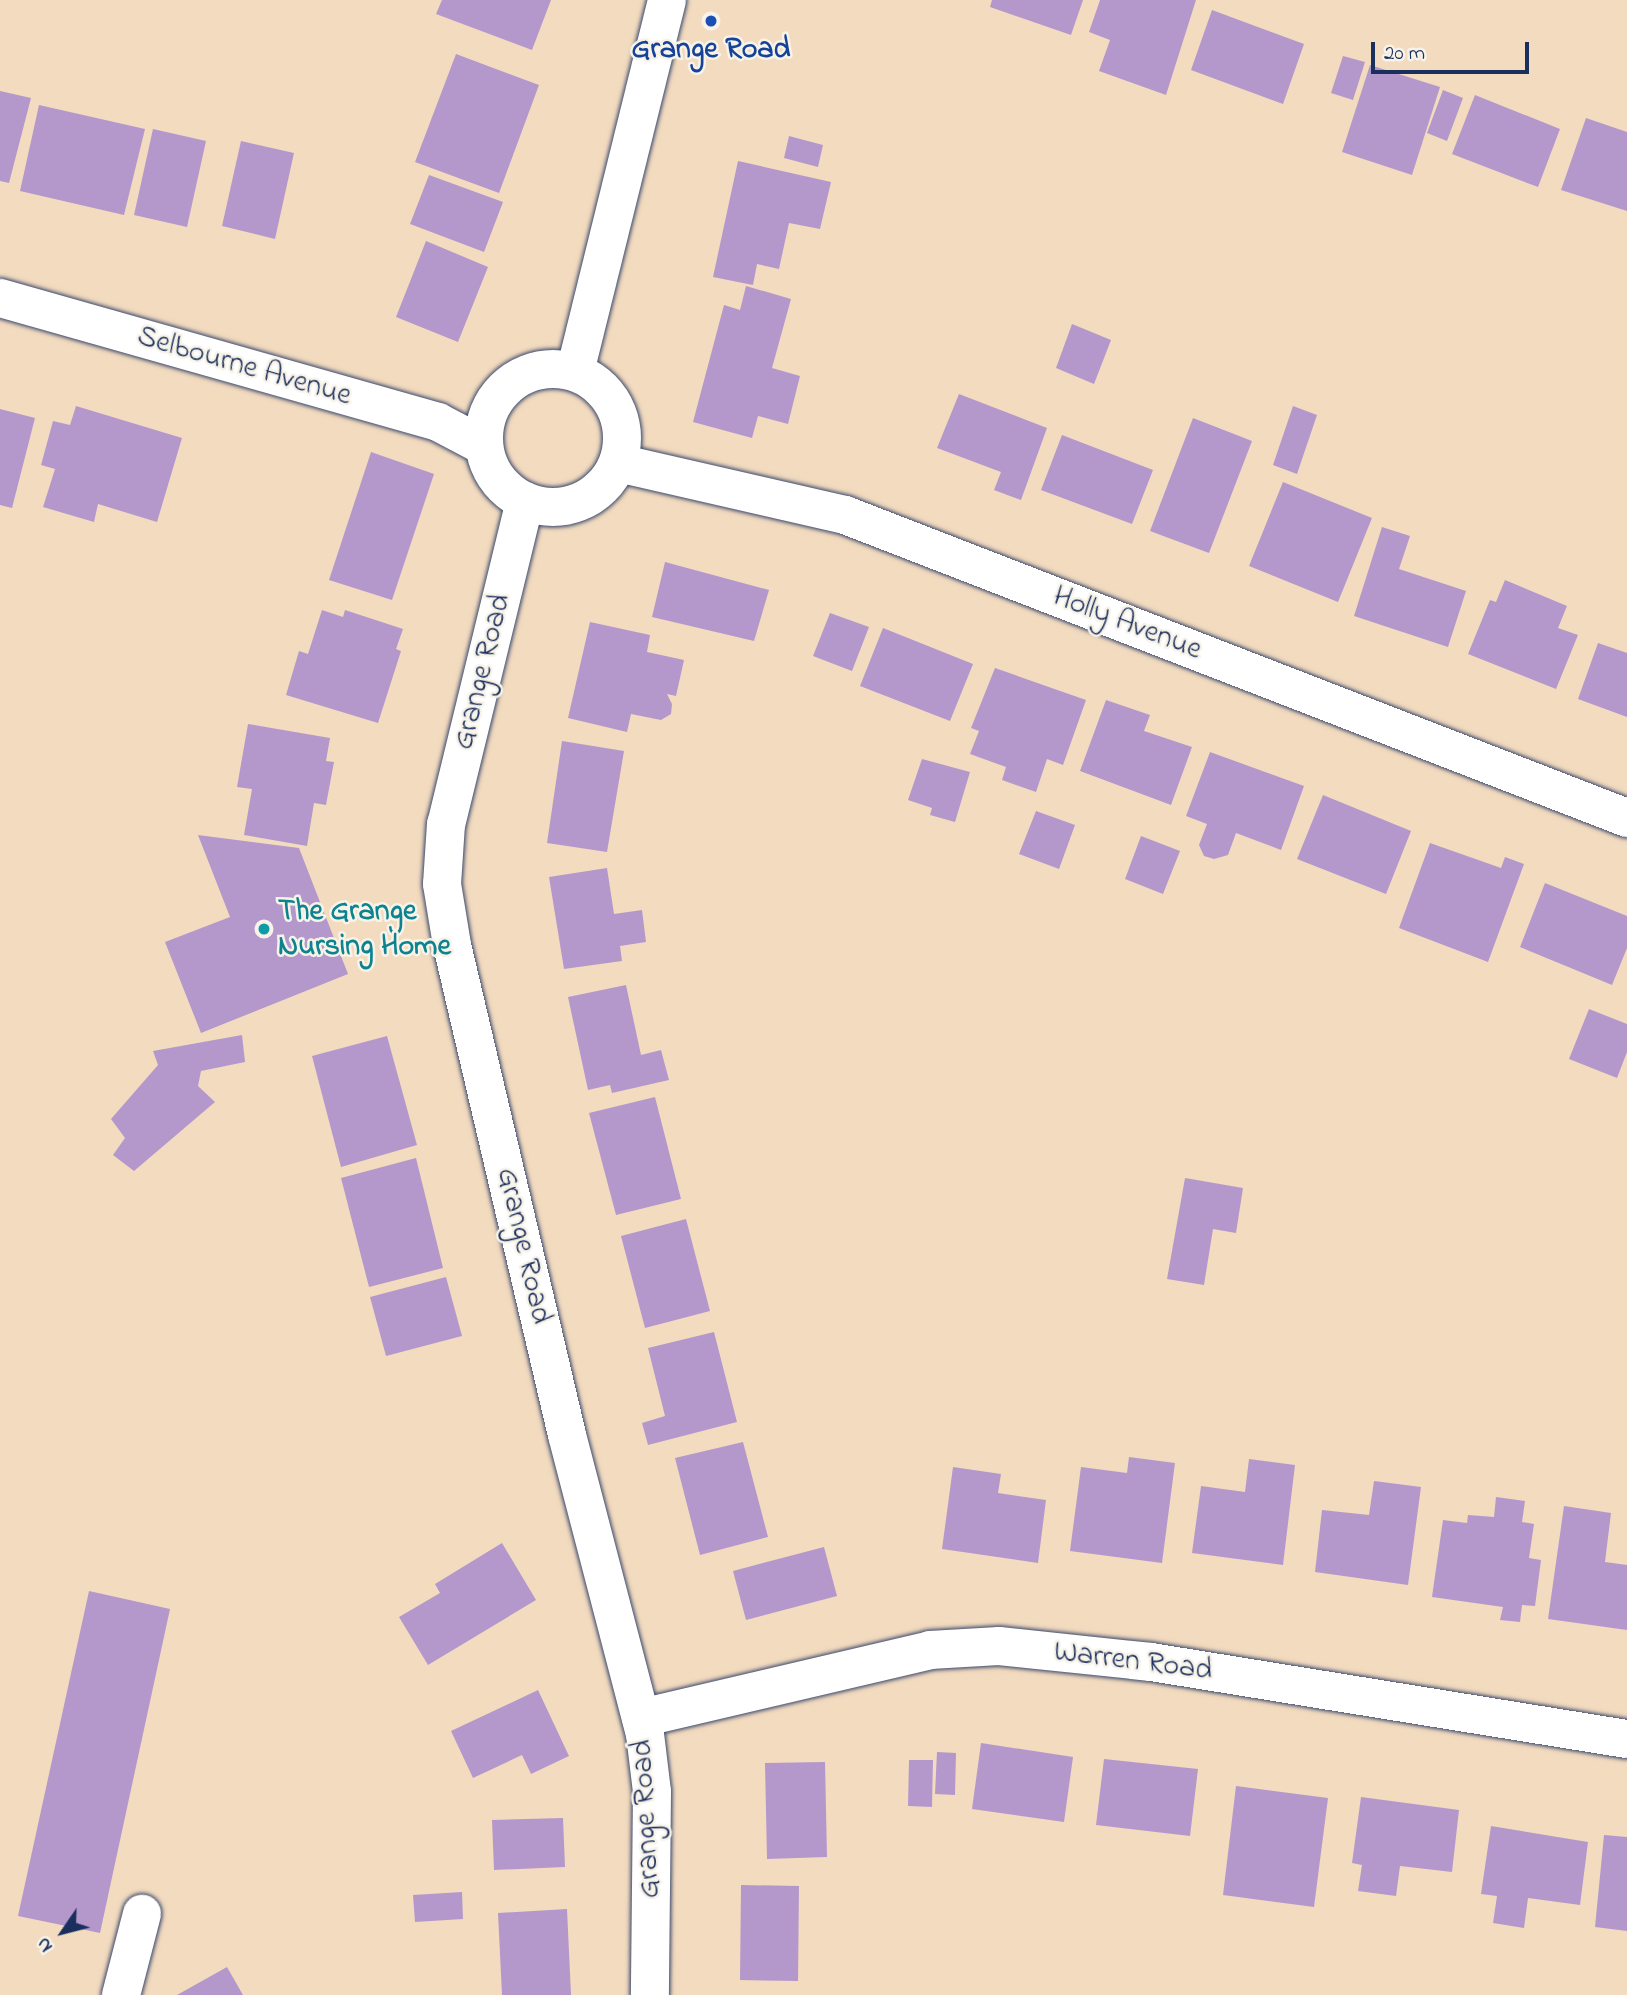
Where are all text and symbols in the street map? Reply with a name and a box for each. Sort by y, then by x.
marker: Grange Road [703,13,719,29]
scale bar [1375,28,1532,72]
place label: Grange Road [632,32,790,68]
text: 20 m [1384,39,1425,69]
street label: Selbourne Avenue [133,319,355,415]
street label: Holly Avenue [1048,579,1206,669]
street label: Grange Road [446,591,520,753]
place label: The Grange Nursing Home [278,894,451,964]
marker: The Grange Nursing Home [256,921,272,937]
street label: Grange Road [488,1165,558,1327]
street label: Warren Road [1052,1634,1214,1690]
street label: Grange Road [625,1739,669,1899]
north arrow [28,1897,98,1967]
text: N [31,1931,60,1957]

